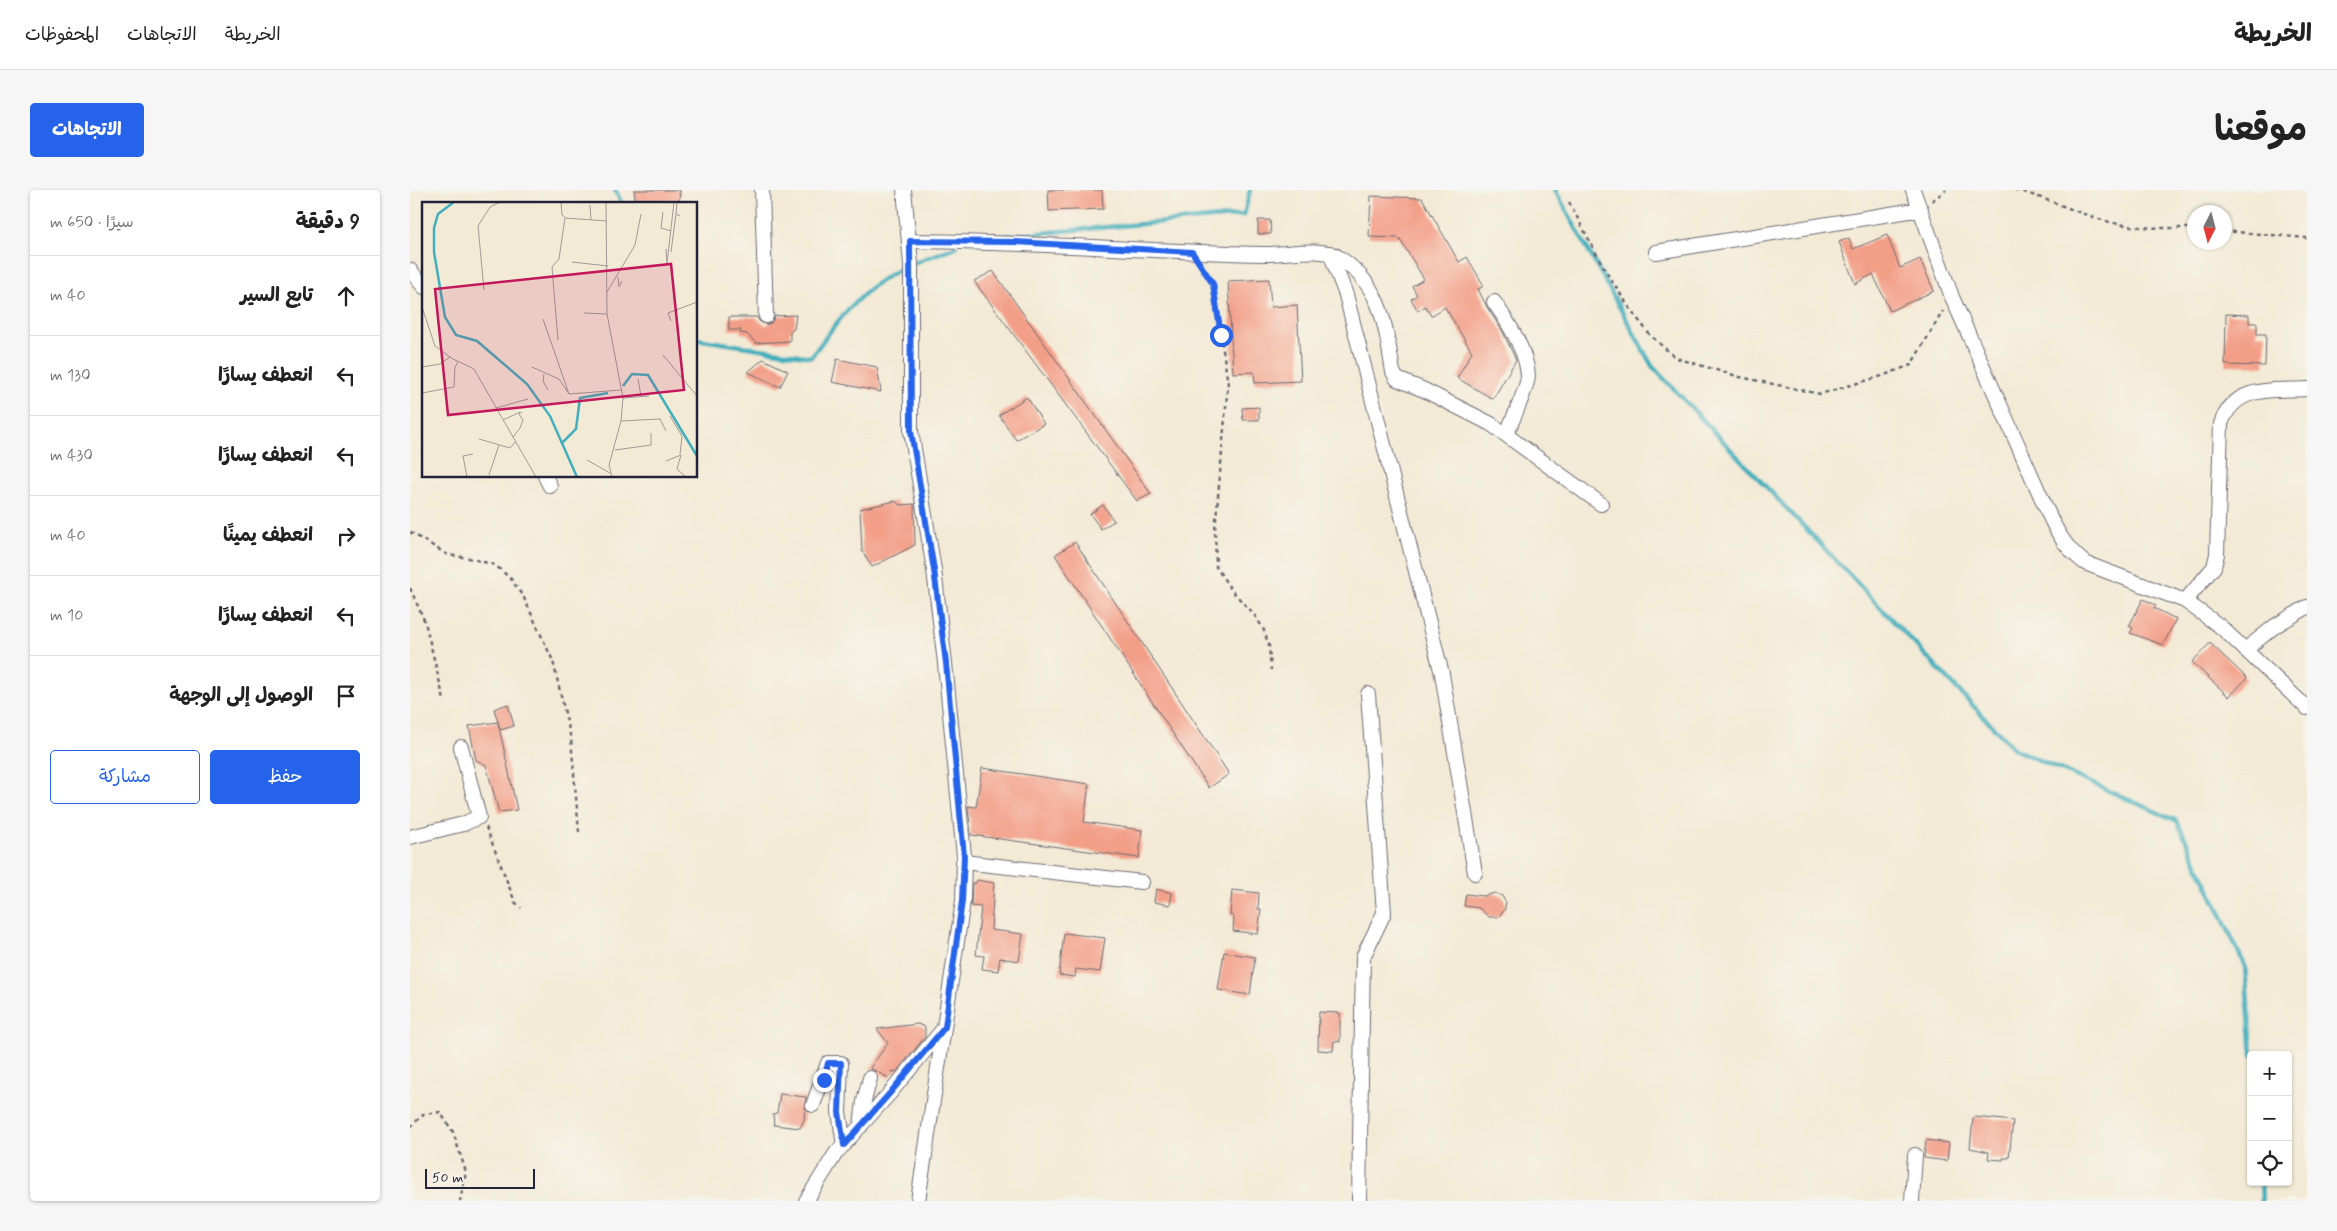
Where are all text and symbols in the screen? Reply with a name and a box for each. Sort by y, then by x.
text: الخريطة [2234,19,2312,50]
text: المحفوظات [25,23,99,47]
text: الاتجاهات [127,23,197,47]
text: الخريطة [225,23,281,47]
button: الاتجاهات [30,103,144,157]
text: موقعنا [2214,107,2307,153]
inset map [422,202,698,478]
north arrow [2187,205,2232,250]
text: 9 دقيقة [296,208,360,236]
text: سيرًا · 650 m [50,212,134,233]
icon: ahead [332,282,360,310]
text: تابع السير [240,283,313,308]
text: 40 m [50,285,86,306]
route start [1210,324,1233,347]
icon: left [332,362,360,390]
text: انعطف يسارًا [218,363,313,388]
text: 130 m [50,365,91,386]
icon: left [332,442,360,470]
text: انعطف يسارًا [218,443,313,468]
text: 430 m [50,445,93,466]
icon: right [332,522,360,550]
text: انعطف يمينًا [223,523,313,548]
text: 40 m [50,525,86,546]
icon: left [332,602,360,630]
text: انعطف يسارًا [218,603,313,628]
text: 10 m [50,605,83,626]
icon: arrive [332,682,360,710]
text: الوصول إلى الوجهة [169,683,313,708]
button: مشاركة [50,750,200,804]
button: حفظ [210,750,360,804]
map controls [2247,1051,2292,1186]
button: + [2247,1051,2292,1096]
route end [813,1069,836,1092]
button: − [2247,1096,2292,1141]
button: locate [2247,1141,2292,1186]
scale bar [425,1166,535,1189]
text: 50 m [432,1169,463,1187]

